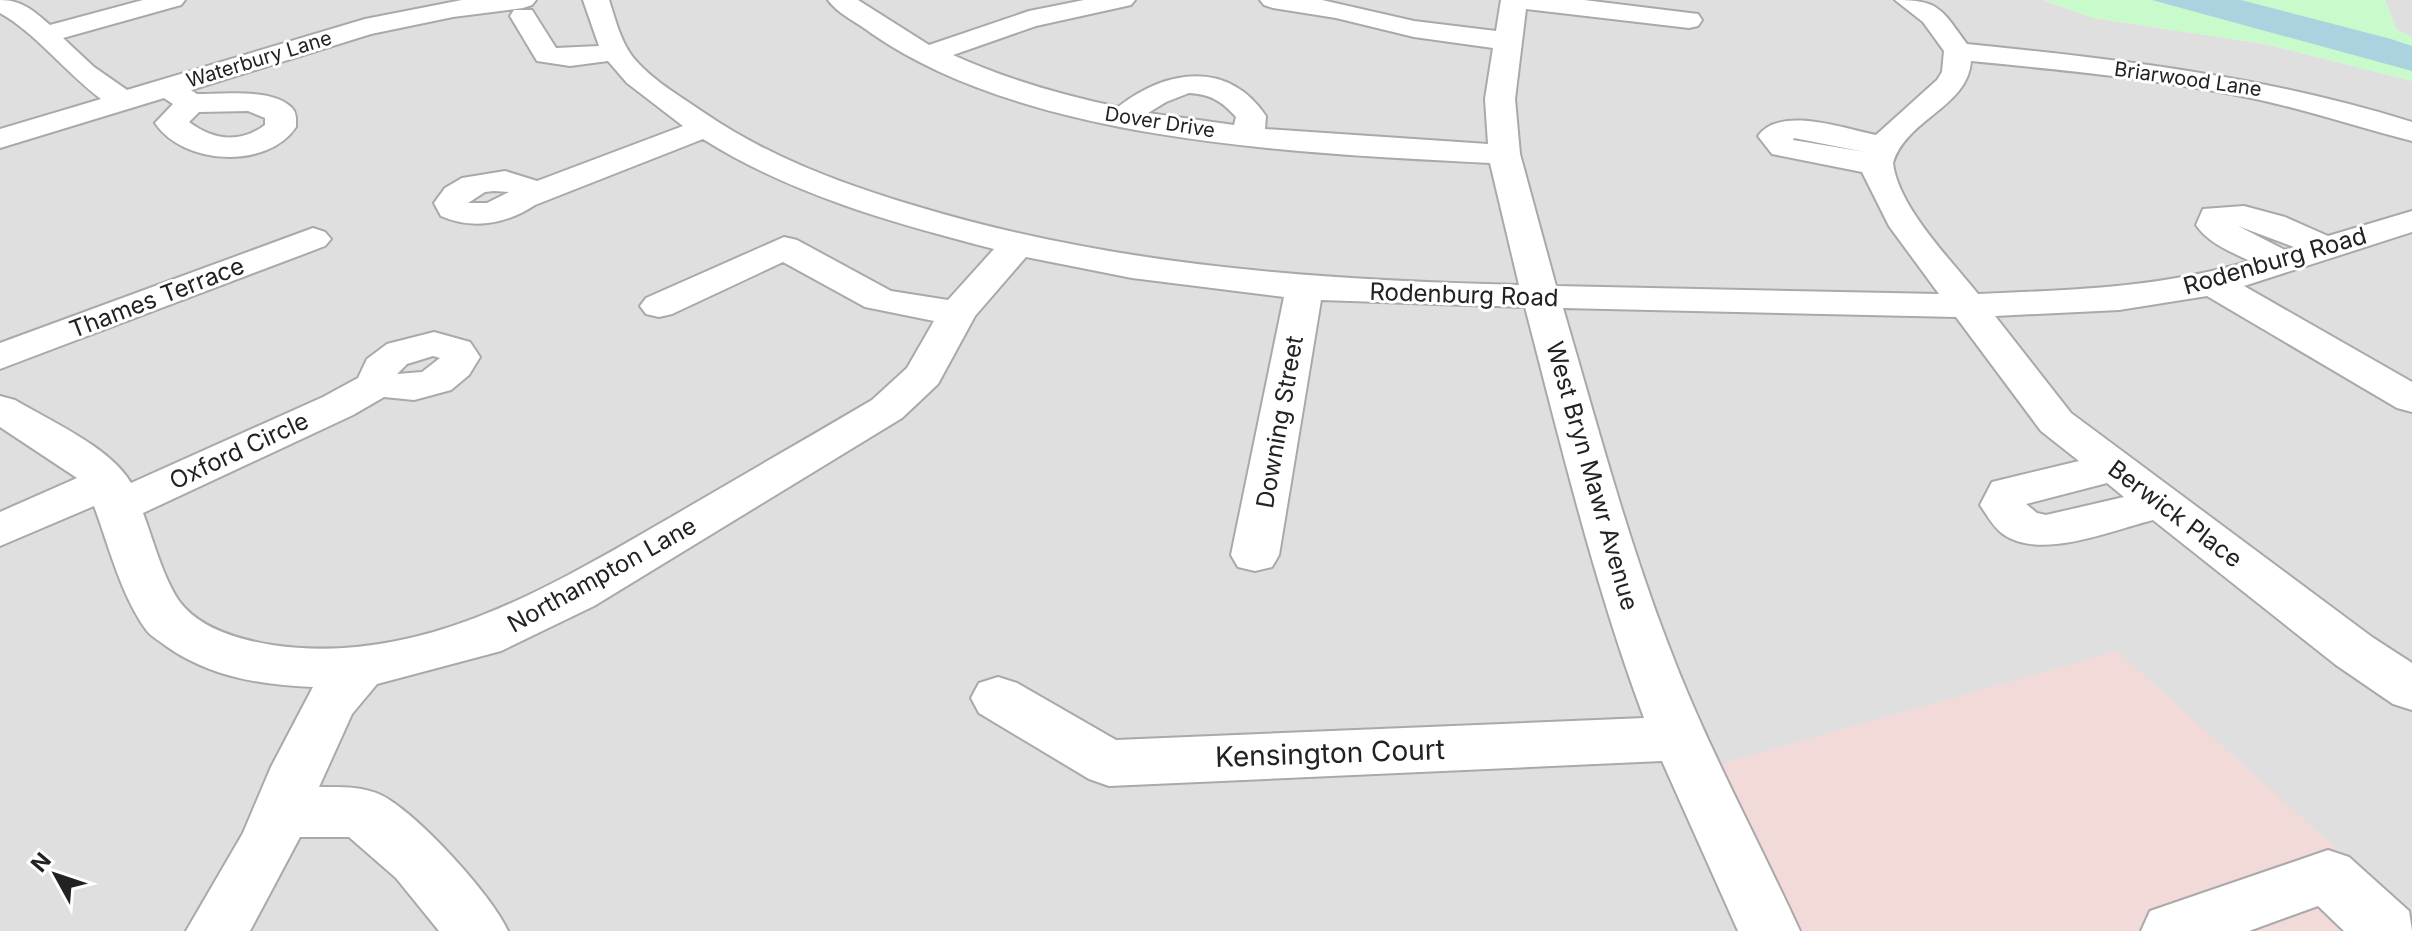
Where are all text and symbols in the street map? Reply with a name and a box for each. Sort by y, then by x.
street label: Waterbury Lane [183,26,335,92]
street label: Briarwood Lane [2113,57,2263,101]
street label: Dover Drive [1103,101,1217,143]
street label: Rodenburg Road [2180,221,2370,301]
street label: Thames Terrace [65,251,248,344]
street label: Rodenburg Road [1369,277,1559,312]
street label: Downing Street [1250,333,1309,510]
street label: West Bryn Mawr Avenue [1540,338,1645,614]
street label: Oxford Circle [165,406,313,495]
street label: Berwick Place [2103,454,2248,573]
street label: Northampton Lane [502,511,701,638]
street label: Kensington Court [1215,732,1445,774]
north arrow [16,835,96,915]
text: N [25,847,56,877]

